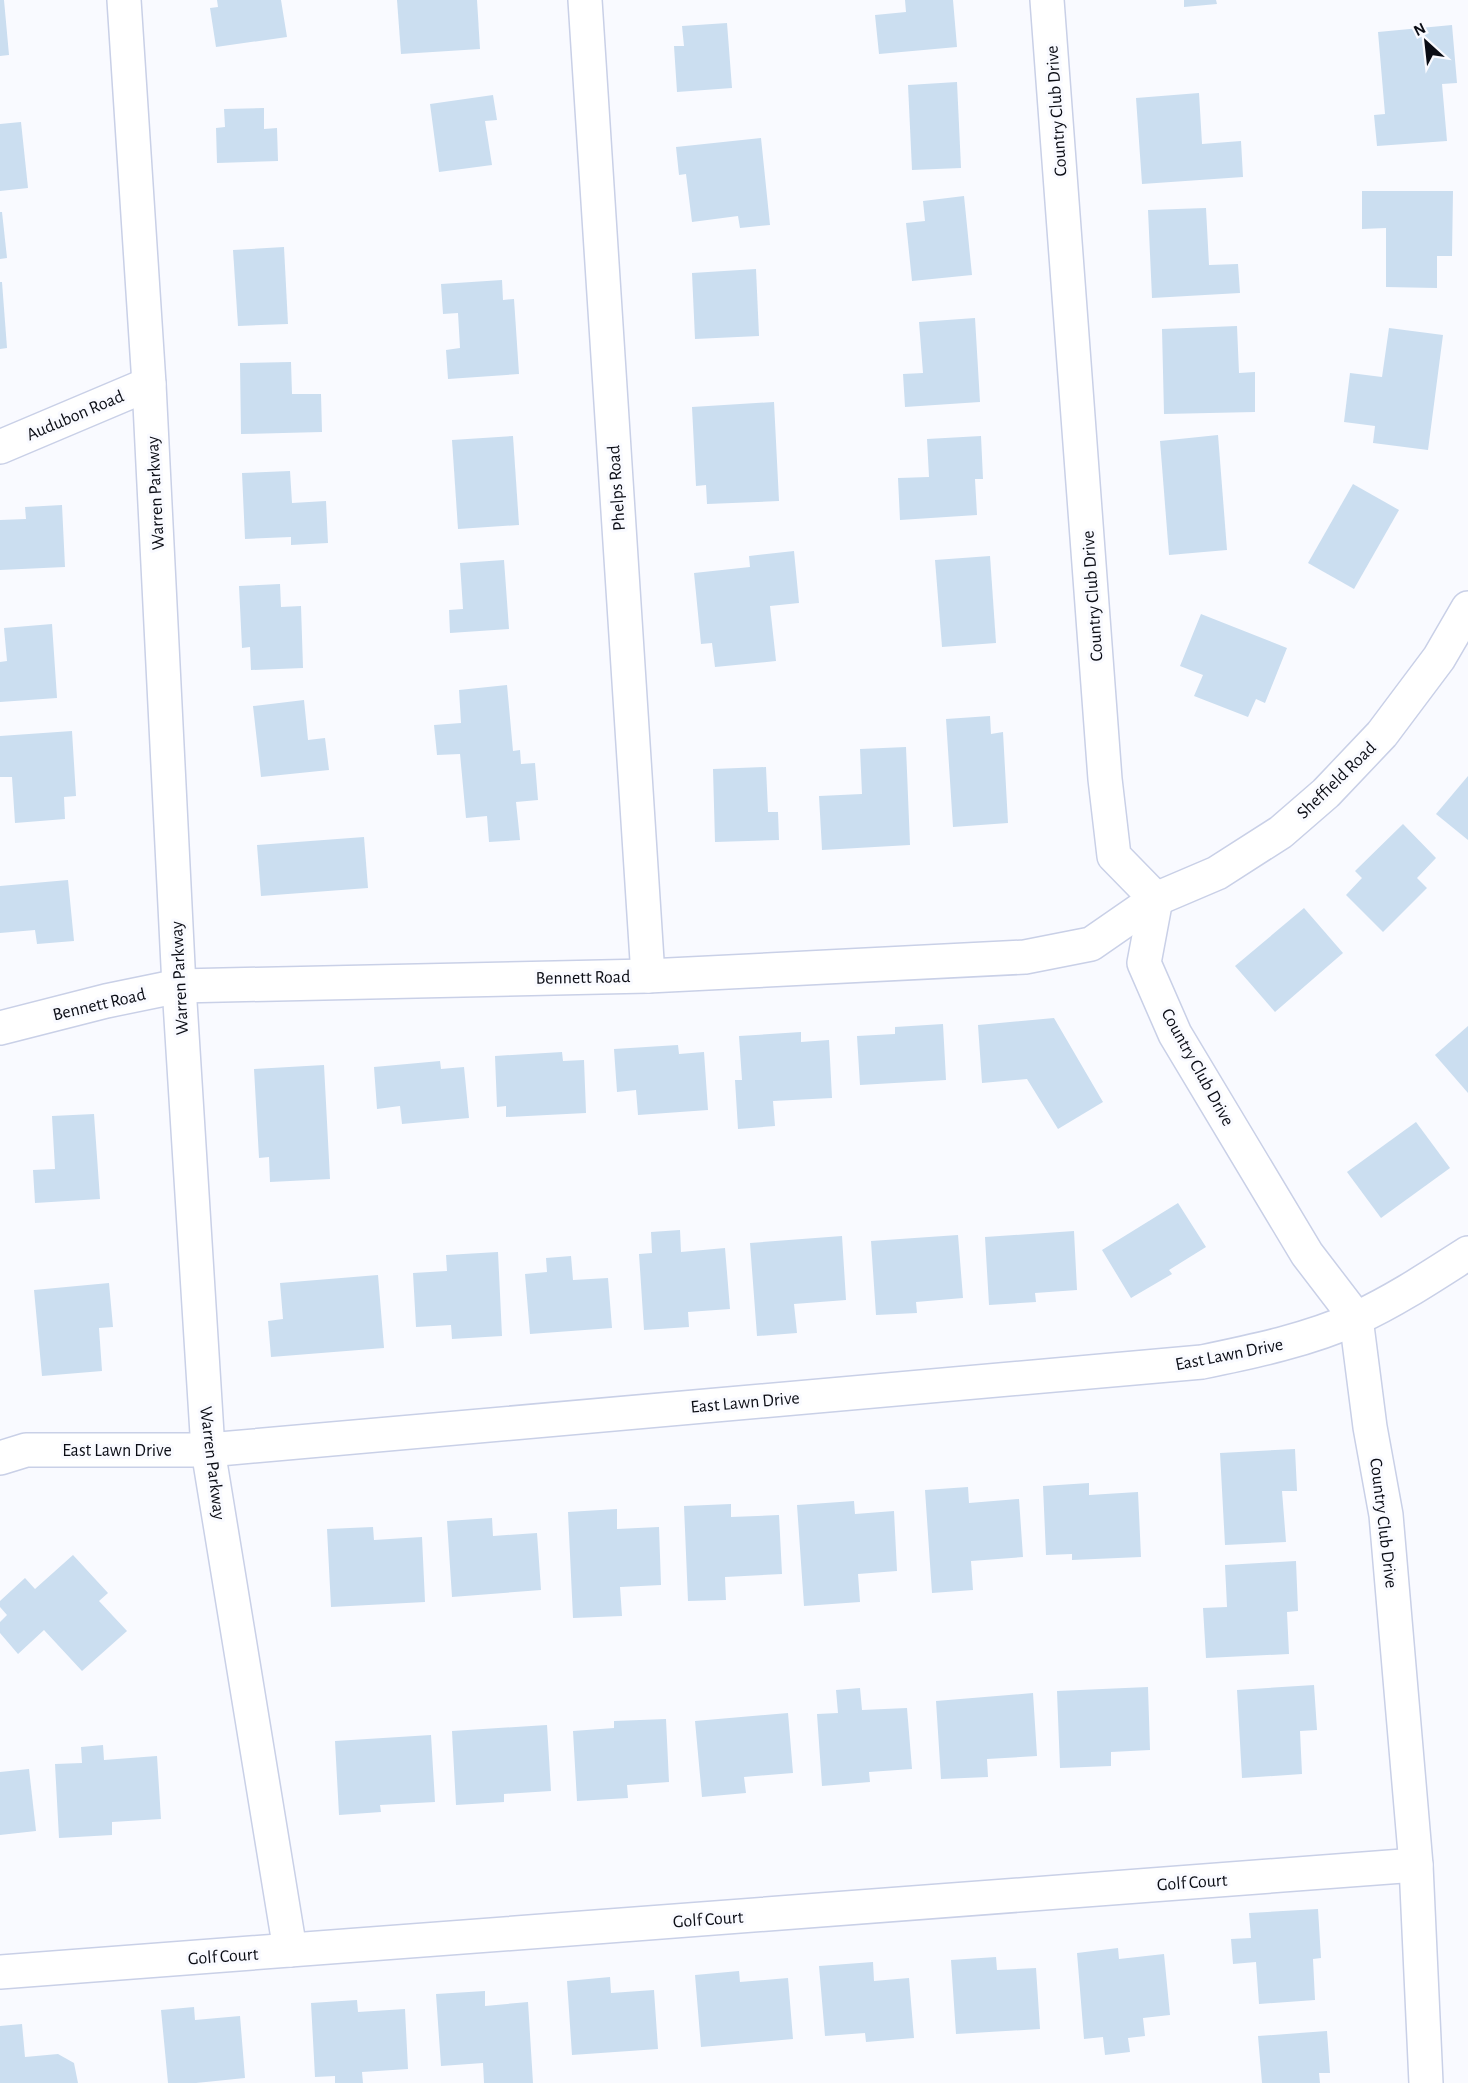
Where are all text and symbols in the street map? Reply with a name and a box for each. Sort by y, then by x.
north arrow [1396,12,1456,72]
text: N [1411,20,1428,39]
street label: Country Club Drive [1043,45,1071,177]
street label: Audubon Road [24,387,127,444]
street label: Warren Parkway [144,435,168,550]
street label: Phelps Road [605,444,629,531]
street label: Country Club Drive [1079,530,1107,662]
street label: Sheffield Road [1294,739,1380,823]
street label: Warren Parkway [168,920,192,1035]
street label: Bennett Road [536,968,631,988]
street label: Bennett Road [51,986,147,1024]
street label: Country Club Drive [1157,1006,1237,1129]
street label: East Lawn Drive [1174,1336,1285,1374]
street label: East Lawn Drive [690,1389,800,1417]
street label: Warren Parkway [196,1405,228,1521]
street label: East Lawn Drive [62,1442,172,1460]
street label: Country Club Drive [1366,1457,1400,1589]
street label: Golf Court [1156,1872,1228,1894]
street label: Golf Court [672,1909,744,1931]
street label: Golf Court [187,1946,259,1968]

